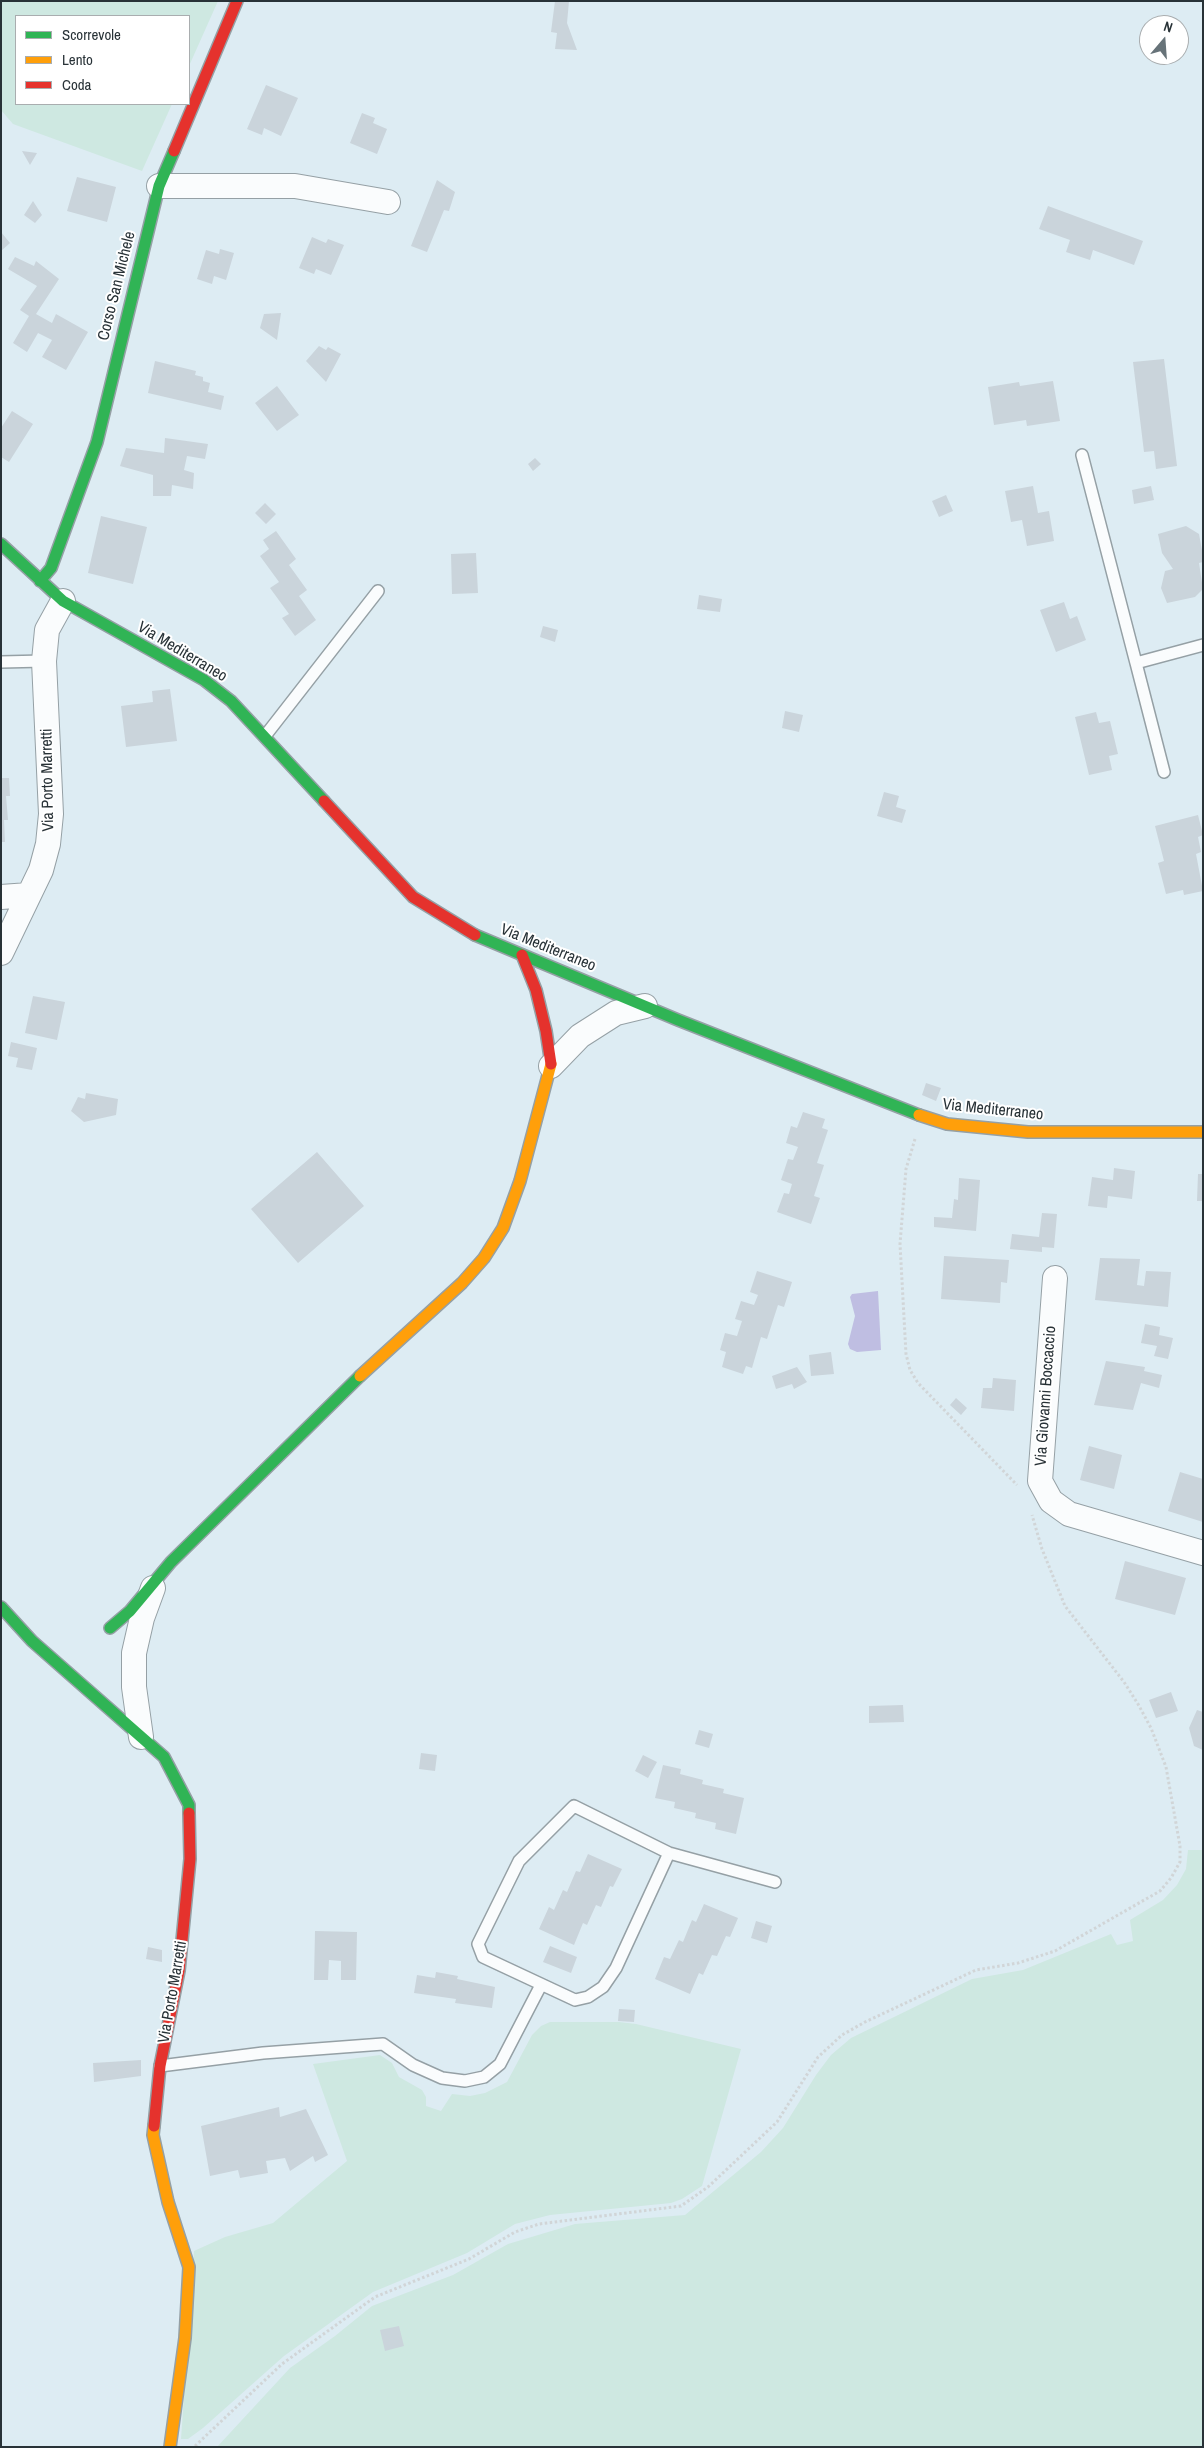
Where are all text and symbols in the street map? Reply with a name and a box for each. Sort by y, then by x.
legend [15,15,190,105]
north arrow [1139,15,1189,65]
text: N [1162,17,1175,37]
text: Scorrevole [62,24,121,45]
text: Lento [62,49,93,70]
text: Coda [62,74,91,95]
street label: Corso San Michele [94,230,140,342]
street label: Via Mediterraneo [134,618,230,686]
street label: Via Porto Marretti [37,728,59,832]
street label: Via Mediterraneo [498,920,598,976]
street label: Via Mediterraneo [942,1095,1044,1125]
street label: Via Giovanni Boccaccio [1032,1325,1060,1467]
street label: Via Porto Marretti [155,1939,191,2045]

